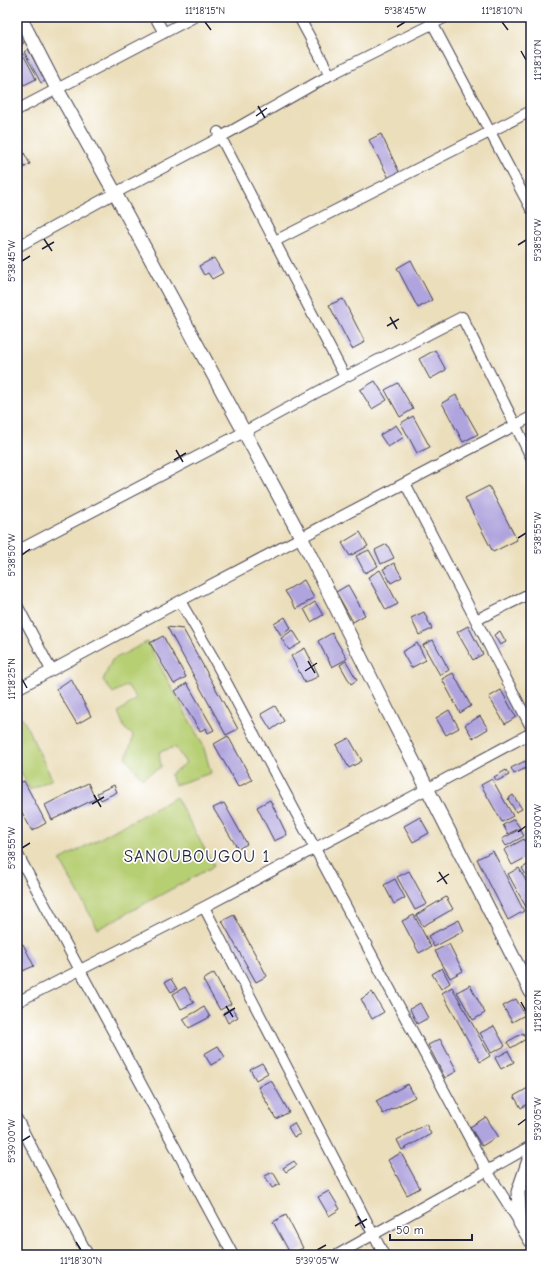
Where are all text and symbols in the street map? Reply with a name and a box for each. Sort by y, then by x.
text: 11°18'15"N [185,5,225,17]
text: 5°38'45"W [384,5,426,17]
text: 11°18'10"N [482,5,522,17]
text: 11°18'10"N [532,40,544,80]
text: 5°38'50"W [532,218,544,262]
text: 5°38'45"W [6,240,18,282]
text: 5°38'55"W [532,512,544,554]
text: 5°38'50"W [6,533,18,577]
text: 11°18'25"N [6,658,18,700]
text: 5°39'00"W [532,804,544,848]
text: 5°38'55"W [6,827,18,869]
district label: SANOUBOUGOU 1 [124,847,270,866]
text: 11°18'20"N [532,990,544,1032]
text: 5°39'05"W [532,1097,544,1141]
text: 5°39'00"W [6,1119,18,1163]
scale bar [390,1216,472,1242]
text: 50 m [396,1223,424,1237]
text: 11°18'30"N [60,1255,102,1267]
text: 5°39'05"W [295,1255,339,1267]

